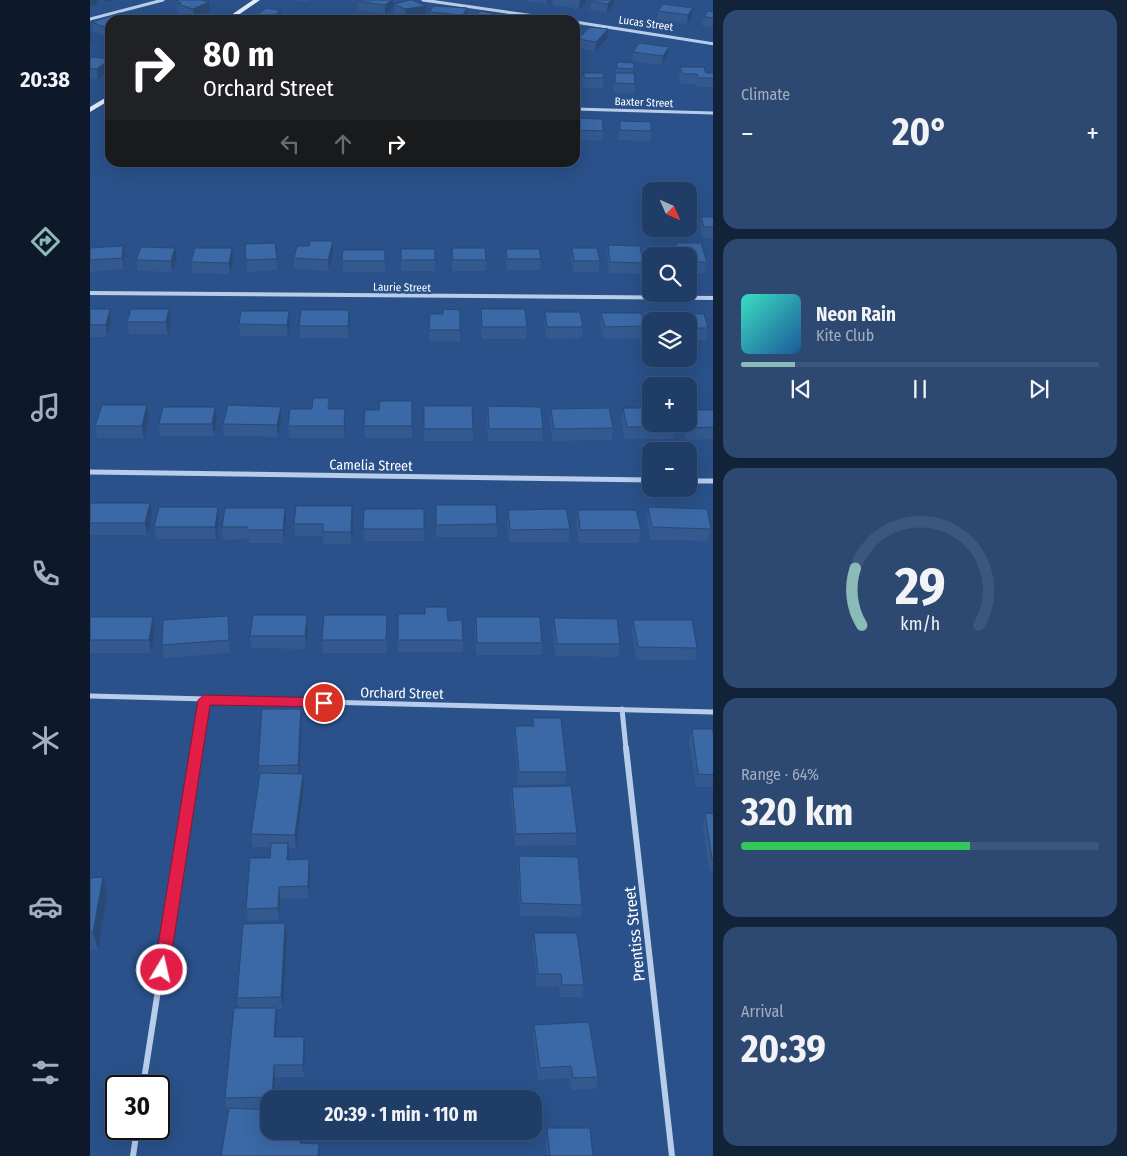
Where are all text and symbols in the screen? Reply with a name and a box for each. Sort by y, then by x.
street label: Lucas Street [618,13,674,34]
text: 80 m [203,33,275,75]
icon: right [120,35,185,100]
text: 20:38 [20,66,70,93]
text: Orchard Street [203,75,334,102]
text: Climate [741,85,790,104]
street label: Baxter Street [614,95,674,110]
text: 20° [892,109,948,155]
text: − [741,117,754,150]
text: + [1086,117,1099,150]
icon: left [276,130,304,158]
icon: ahead [329,130,357,158]
icon: right [382,130,410,158]
north arrow [642,182,698,238]
map controls [642,182,697,497]
icon: directions [28,224,63,259]
button: search [642,247,697,302]
street label: Laurie Street [373,280,431,295]
text: Neon Rain [816,303,896,326]
button: layers [642,312,697,367]
text: Kite Club [816,326,874,345]
icon: previous [787,375,815,403]
icon: pause [906,375,934,403]
icon: next [1025,375,1053,403]
button: + [642,377,697,432]
icon: music [28,390,63,425]
button: − [642,442,697,497]
street label: Camelia Street [329,456,413,475]
text: 29 [894,555,945,618]
icon: phone [28,556,63,591]
text: km/h [900,613,940,635]
pin [303,682,345,724]
street label: Orchard Street [360,684,444,703]
icon: arrive [310,689,338,717]
icon: climate [28,723,63,758]
text: Range · 64% [741,765,819,784]
text: 320 km [741,789,853,835]
street label: Prentiss Street [620,885,649,982]
icon: car [28,889,63,924]
position arrow [135,943,187,995]
text: Arrival [741,1002,783,1021]
text: 20:39 [741,1026,826,1072]
icon: filters [28,1055,63,1090]
speed limit sign: 30 [105,1075,170,1140]
text: 20:39 · 1 min · 110 m [325,1103,477,1126]

